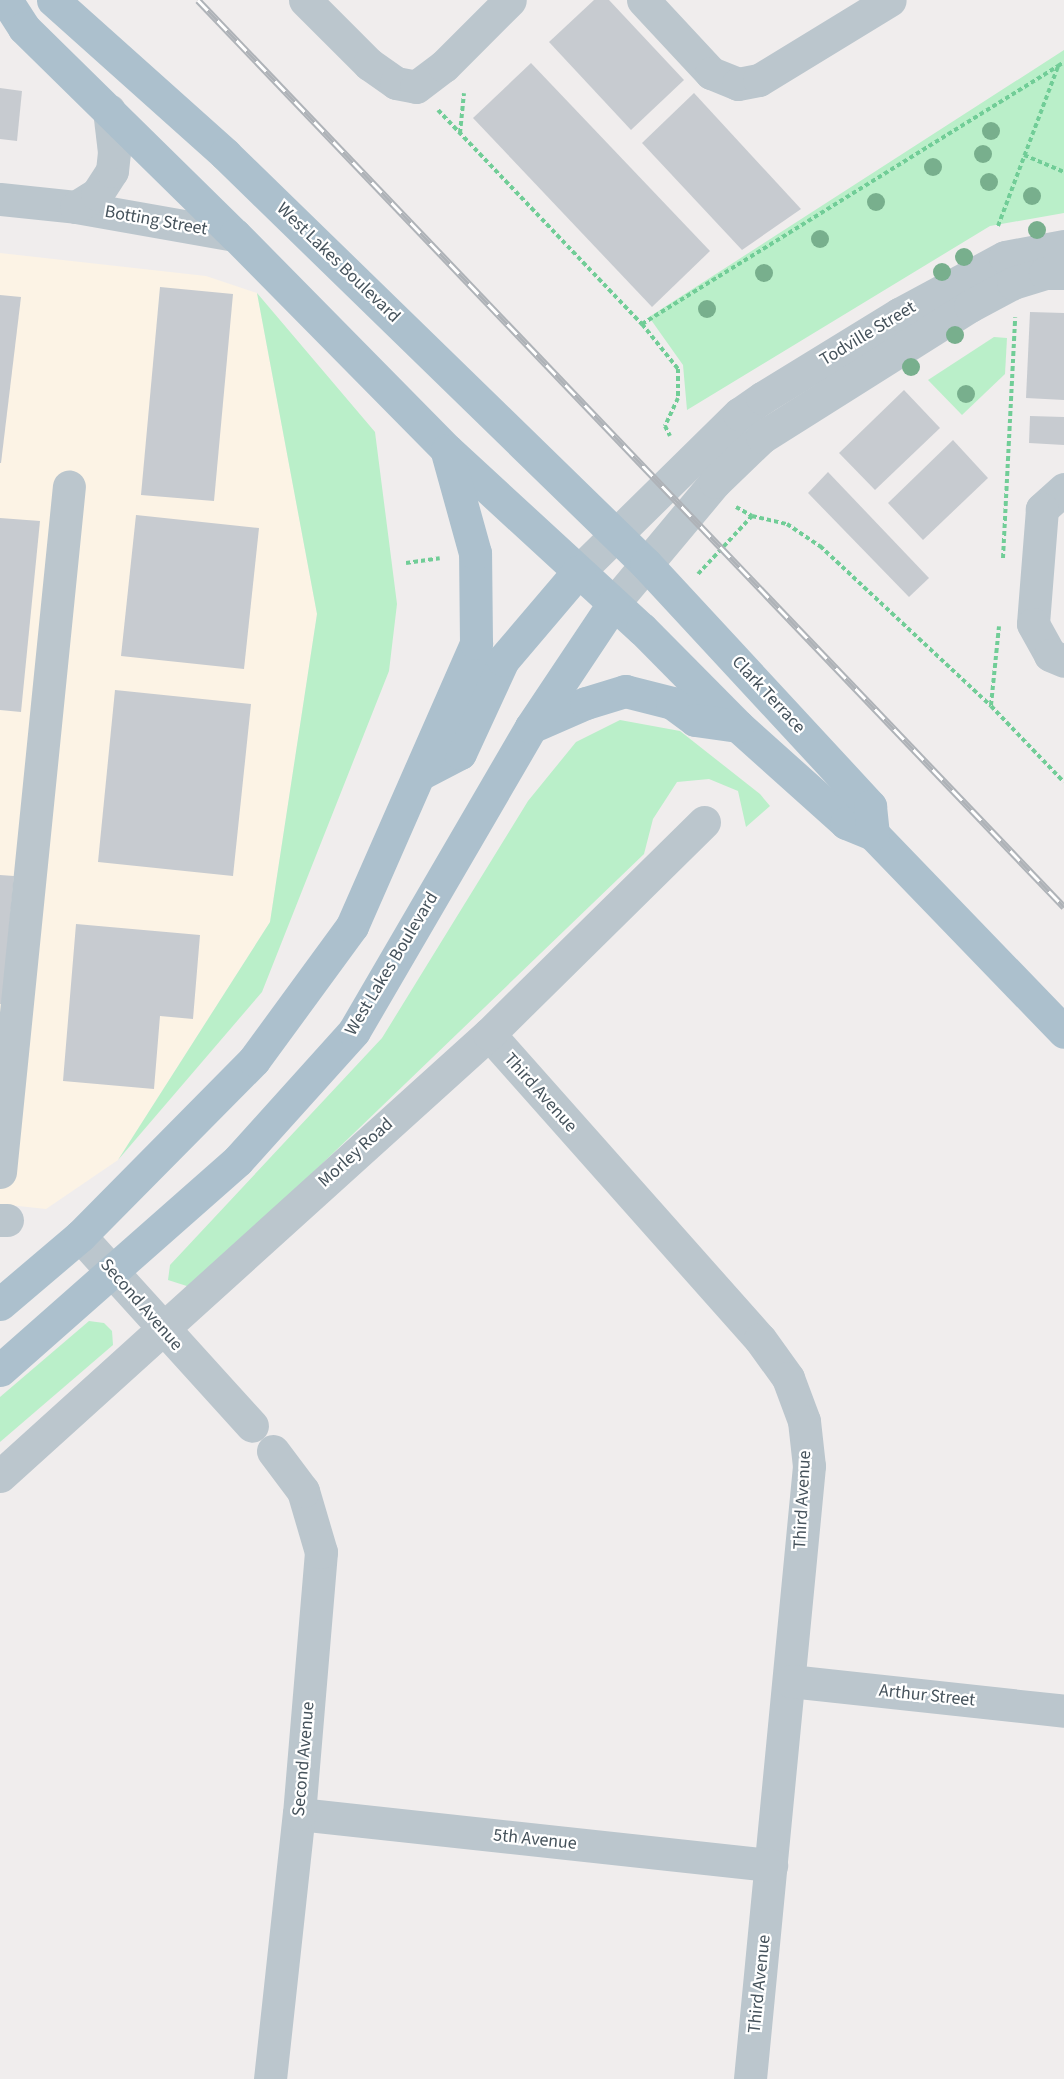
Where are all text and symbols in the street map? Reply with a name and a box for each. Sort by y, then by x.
street label: West Lakes Boulevard [272,199,404,327]
street label: Botting Street [103,201,209,241]
street label: Todville Street [816,297,920,371]
street label: Clark Terrace [727,652,809,738]
street label: West Lakes Boulevard [341,888,443,1040]
street label: Third Avenue [499,1049,581,1137]
street label: Morley Road [314,1114,398,1192]
street label: Second Avenue [95,1255,187,1355]
street label: Third Avenue [790,1450,816,1550]
street label: Arthur Street [878,1680,976,1712]
street label: Second Avenue [288,1701,320,1817]
street label: 5th Avenue [492,1825,578,1855]
street label: Third Avenue [744,1934,776,2034]

